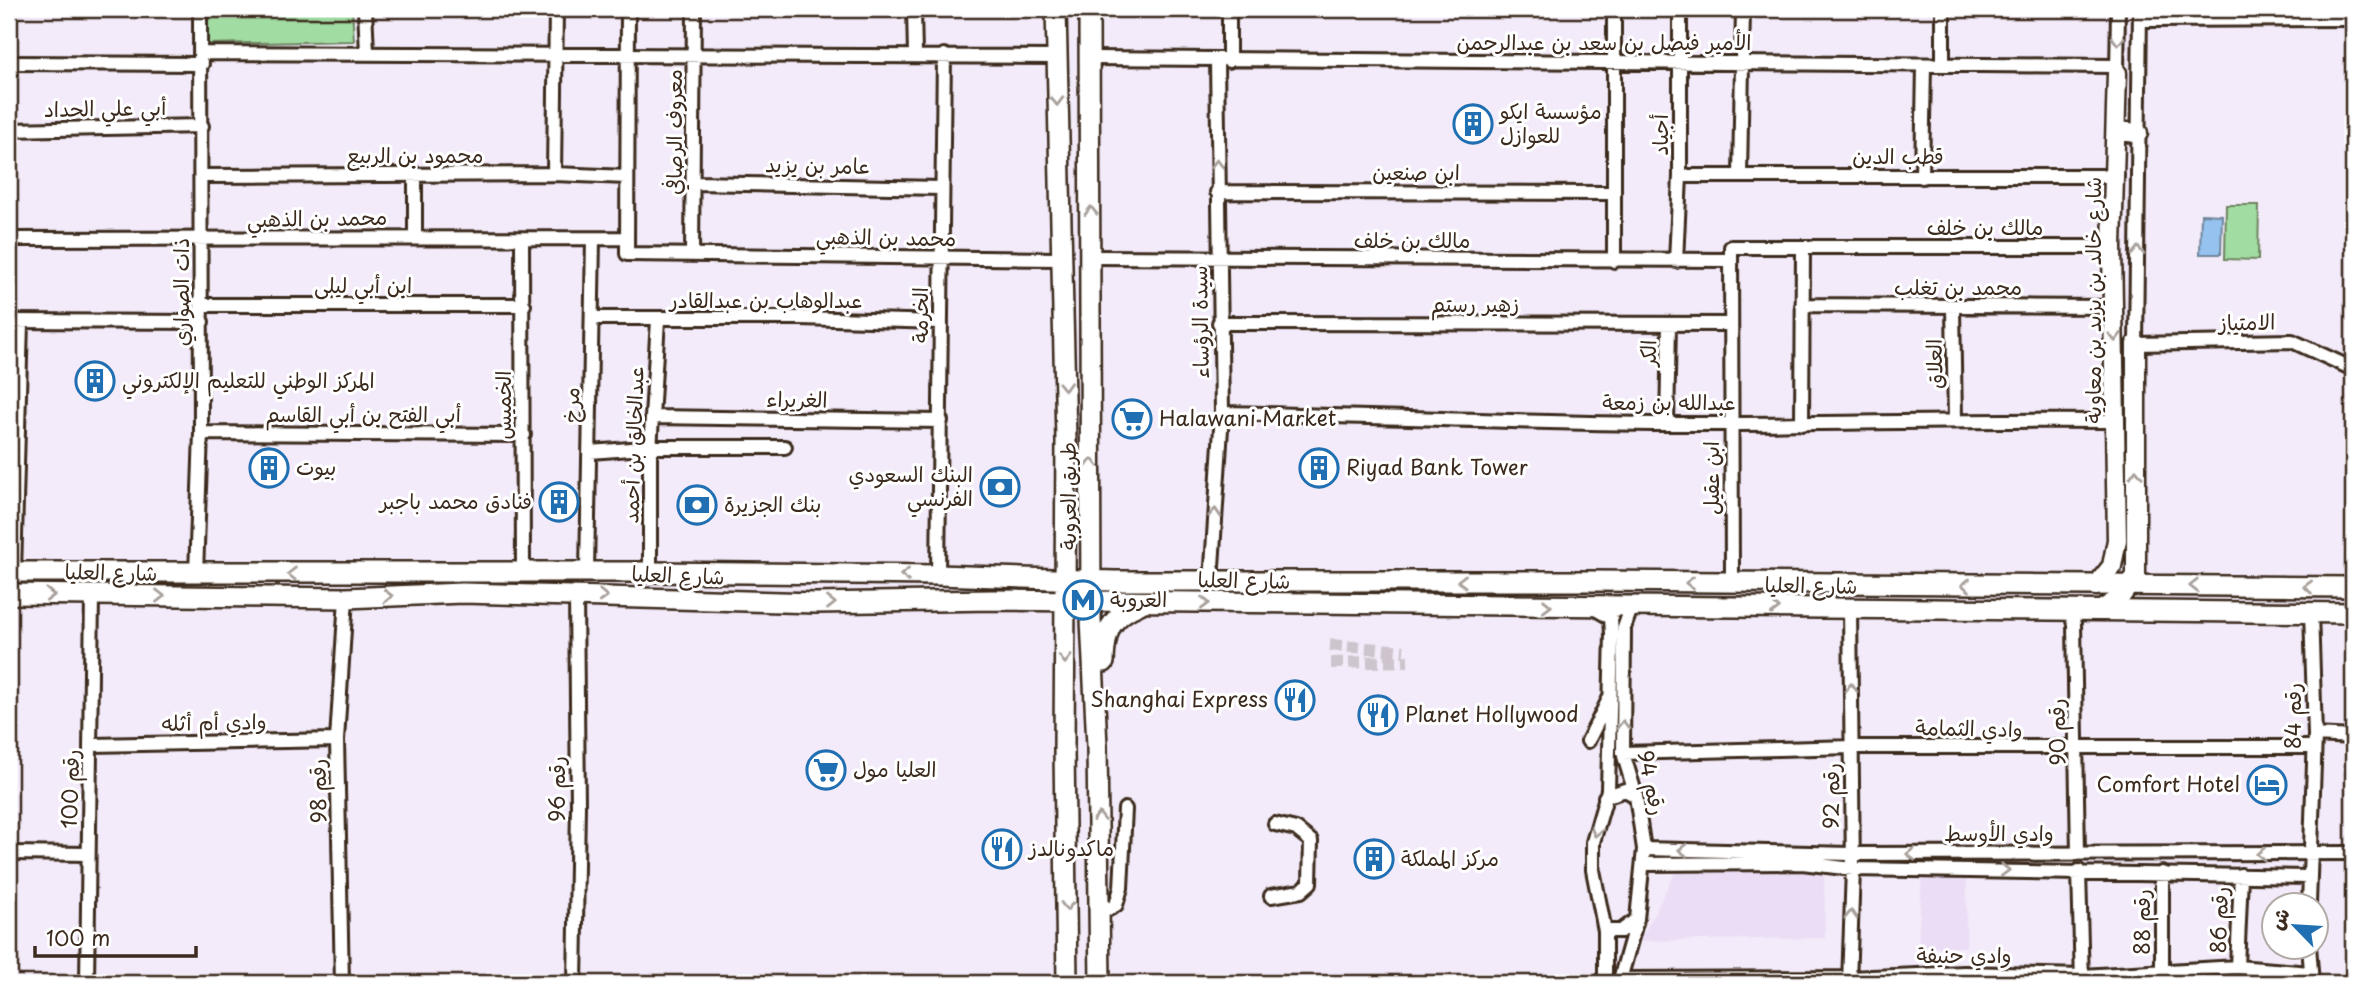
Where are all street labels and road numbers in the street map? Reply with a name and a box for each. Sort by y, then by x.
street label: الأمير فيصل بن سعد بن عبدالرحمن [1456,25,1752,57]
street label: معروف الرصافي [657,69,690,195]
street label: أبي علي الحداد [43,90,167,129]
street label: أجياد [1643,114,1675,156]
street label: محمود بن الربيع [347,138,483,171]
street label: قطب الدين [1852,139,1944,171]
street label: عامر بن يزيد [765,147,871,181]
street label: ابن صنعين [1372,155,1460,187]
street label: شارع خالد بن يزيد بن معاوية [2076,177,2109,423]
street label: محمد بن الذهبي [246,200,388,239]
street label: مالك بن خلف [1927,210,2043,242]
street label: محمد بن الذهبي [815,219,957,258]
street label: مالك بن خلف [1354,223,1470,255]
street label: ذات الصواري [164,238,197,346]
street label: سيدة الرؤساء [1182,265,1216,379]
street label: ابن أبي ليلى [314,268,412,305]
street label: محمد بن تغلب [1894,270,2022,302]
street label: عبدالوهاب بن عبدالقادر [668,283,862,315]
street label: الخرمة [903,287,935,343]
street label: زهير رستم [1431,287,1519,321]
street label: الامتياز [2216,305,2275,338]
street label: العلاق [1917,339,1949,389]
street label: الكر [1631,340,1663,368]
street label: عبدالخالق بن أحمد [613,366,651,524]
street label: الخميس [486,370,518,440]
street label: الغريراء [766,381,828,415]
street label: عبدالله بن زمعة [1602,385,1736,417]
street label: مرخ [554,387,586,423]
street label: أبي الفتح بن أبي القاسم [265,397,461,434]
street label: ابن عقيل [1694,441,1726,515]
street label: طريق العروبة [1051,442,1083,550]
street label: شارع العليا [64,554,158,589]
street label: شارع العليا [631,556,725,593]
street label: شارع العليا [1197,562,1291,597]
street label: شارع العليا [1764,567,1858,602]
street label: رقم 84 [2276,683,2310,749]
street label: رقم 90 [2039,698,2075,766]
street label: وادي أم أثله [161,704,267,740]
street label: وادي الثمامة [1915,710,2023,745]
street label: رقم 94 [1629,747,1675,818]
street label: رقم 100 [52,748,88,829]
street label: رقم 96 [540,756,574,822]
street label: رقم 98 [300,758,336,824]
street label: رقم 92 [1813,763,1849,829]
street label: وادي الأوسط [1944,816,2054,849]
street label: رقم 86 [2201,886,2237,954]
street label: رقم 88 [2125,889,2159,955]
street label: وادي حنيفة [1916,938,2012,971]

